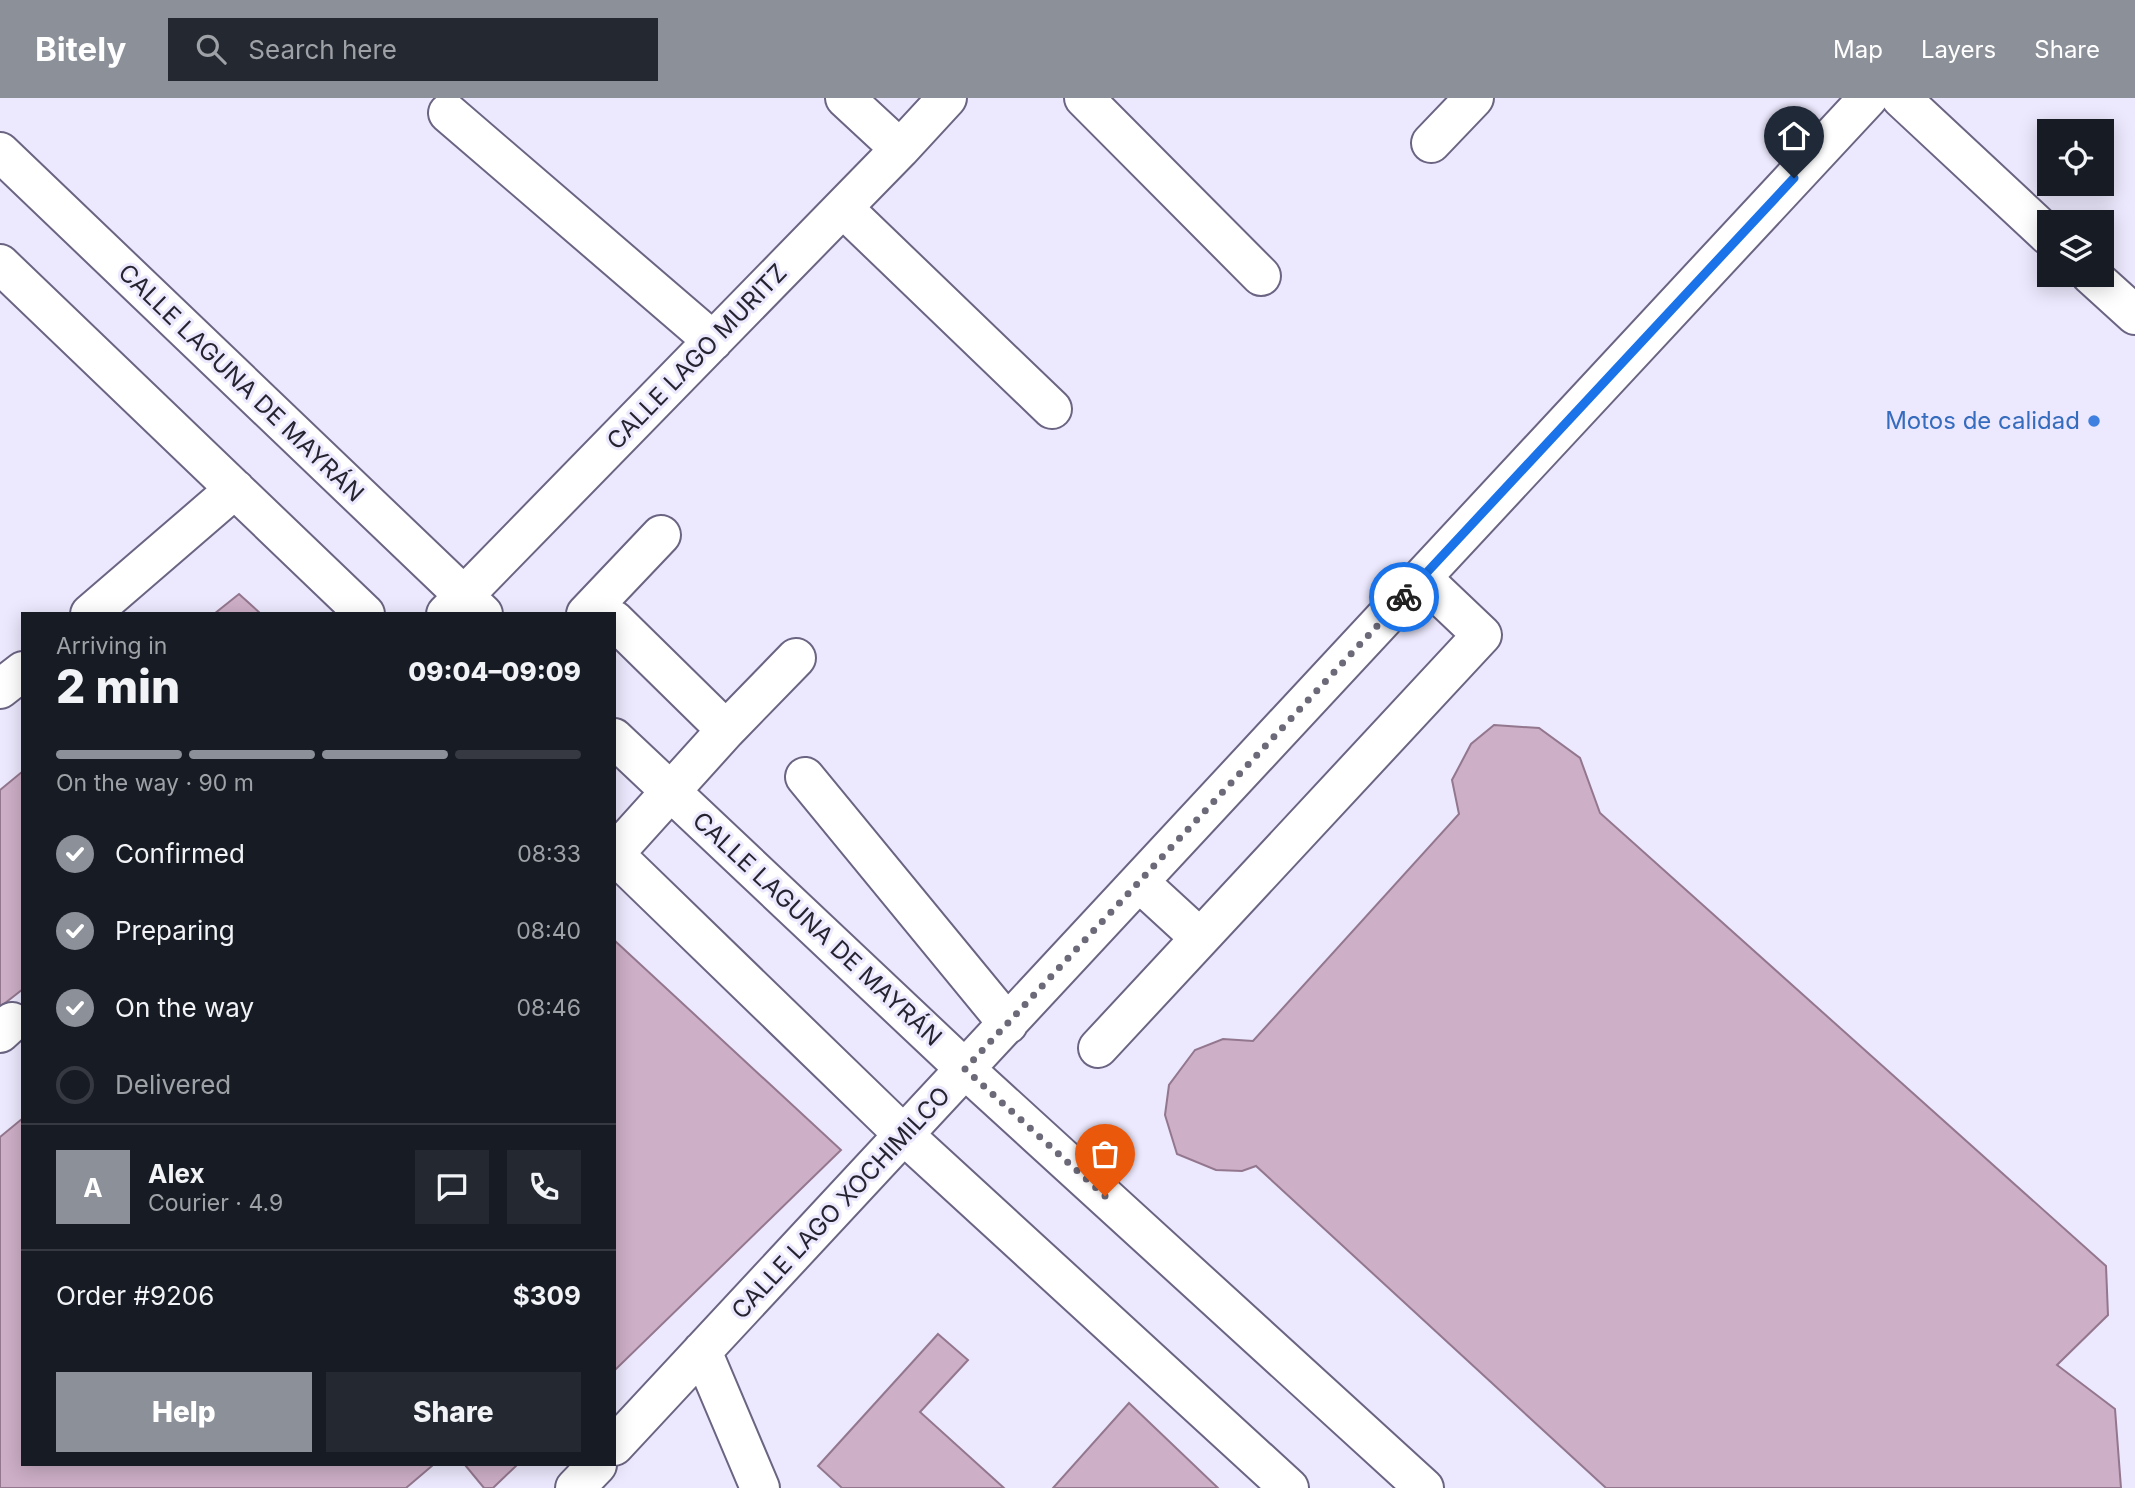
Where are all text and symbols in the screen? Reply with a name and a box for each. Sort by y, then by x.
search box [168,18,658,81]
text: Bitely [35,29,126,69]
icon: search [192,30,230,68]
text: Search here [248,34,397,65]
text: Map [1833,35,1883,64]
text: Layers [1921,35,1996,64]
text: Share [2034,35,2100,64]
pin [1764,106,1824,178]
icon: home [1775,117,1813,155]
map controls [2037,119,2114,287]
button: locate [2037,119,2114,196]
button: layers [2037,210,2114,287]
street label: CALLE LAGUNA DE MAYRÁN [113,257,371,508]
street label: CALLE LAGO MURITZ [601,258,793,455]
place label: Motos de calidad [1885,406,2080,435]
marker: Motos de calidad [2086,413,2102,429]
courier [1369,562,1439,632]
icon: bike [1385,578,1423,616]
text: Arriving in [56,632,167,660]
text: 09:04–09:09 [408,656,581,687]
text: 2 min [56,658,180,714]
text: On the way · 90 m [56,769,254,797]
street label: CALLE LAGUNA DE MAYRÁN [687,805,948,1052]
icon: check [56,835,94,873]
text: Confirmed [115,838,245,869]
text: 08:33 [517,840,581,868]
icon: check [56,912,94,950]
text: Preparing [115,915,235,946]
text: 08:40 [516,917,581,945]
icon: check [56,989,94,1027]
text: On the way [115,992,254,1023]
text: 08:46 [517,994,581,1022]
text: Delivered [115,1069,231,1100]
street label: CALLE LAGO XOCHIMILCO [725,1081,956,1325]
pin [1075,1124,1135,1196]
icon: bag [1086,1135,1124,1173]
button: chat [415,1150,489,1224]
button: phone [507,1150,581,1224]
text: Alex [148,1158,205,1189]
text: A [83,1172,103,1203]
text: Courier · 4.9 [148,1189,283,1217]
text: Order #9206 [56,1280,214,1311]
text: $309 [513,1280,581,1311]
button: Help [56,1372,312,1452]
button: Share [326,1372,581,1452]

